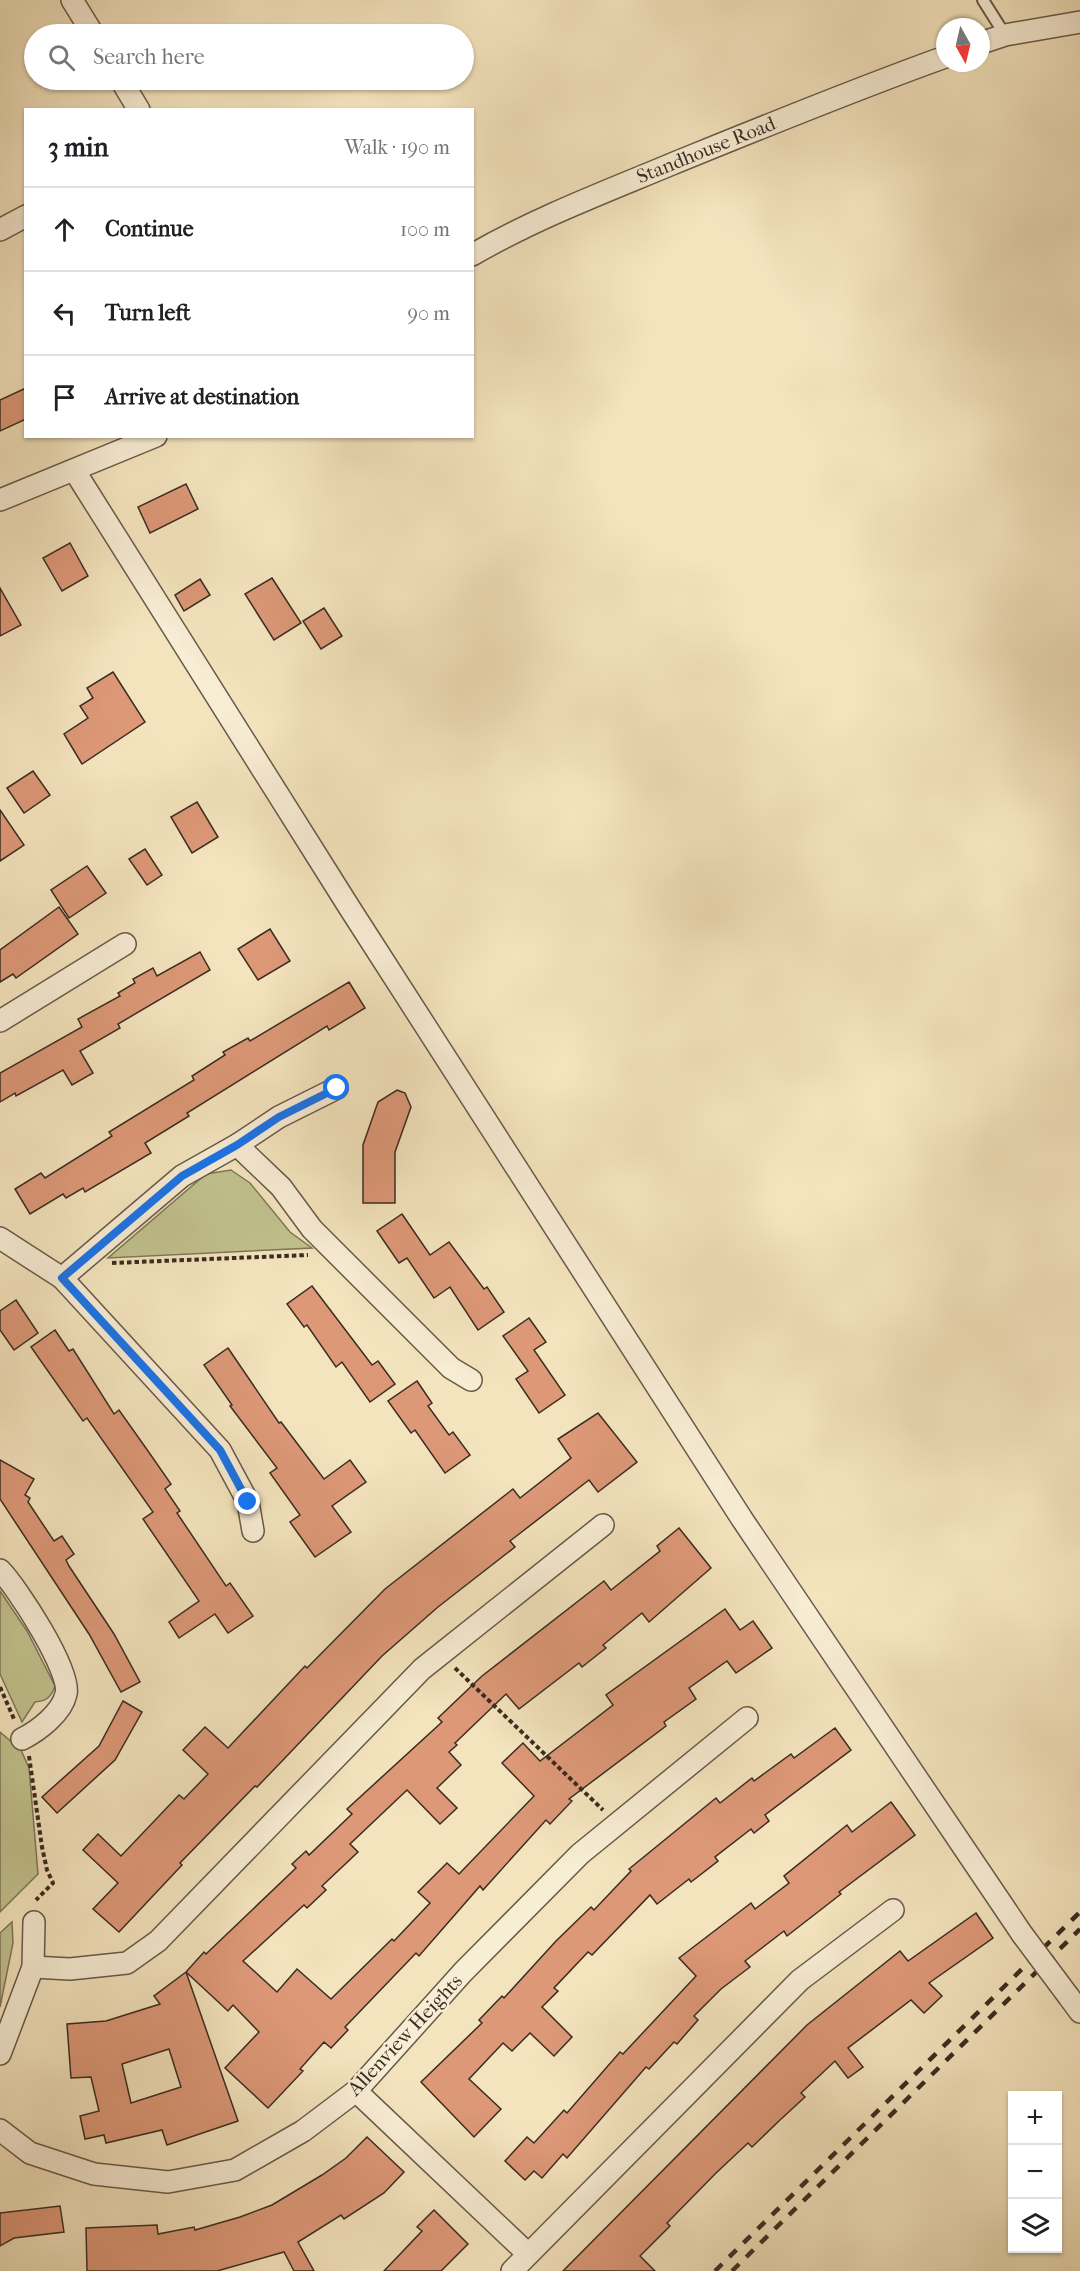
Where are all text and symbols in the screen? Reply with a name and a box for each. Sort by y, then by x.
north arrow [936,18,990,72]
search box [24,24,474,90]
icon: search [45,41,78,74]
text: Search here [93,44,205,70]
street label: Standhouse Road [633,111,780,188]
text: 3 min [48,132,109,163]
text: Walk · 190 m [344,136,450,159]
icon: ahead [48,213,81,246]
text: Continue [105,216,194,242]
text: 100 m [400,218,450,241]
icon: left [48,297,81,330]
text: Turn left [105,300,191,326]
text: 90 m [408,302,450,325]
icon: arrive [48,381,81,414]
text: Arrive at destination [105,384,299,410]
route start [323,1074,349,1100]
route end [234,1488,260,1514]
street label: Allenview Heights [342,1970,467,2101]
map controls [1008,2091,1062,2253]
button: + [1008,2091,1062,2145]
button: − [1008,2145,1062,2199]
button: layers [1008,2199,1062,2253]

